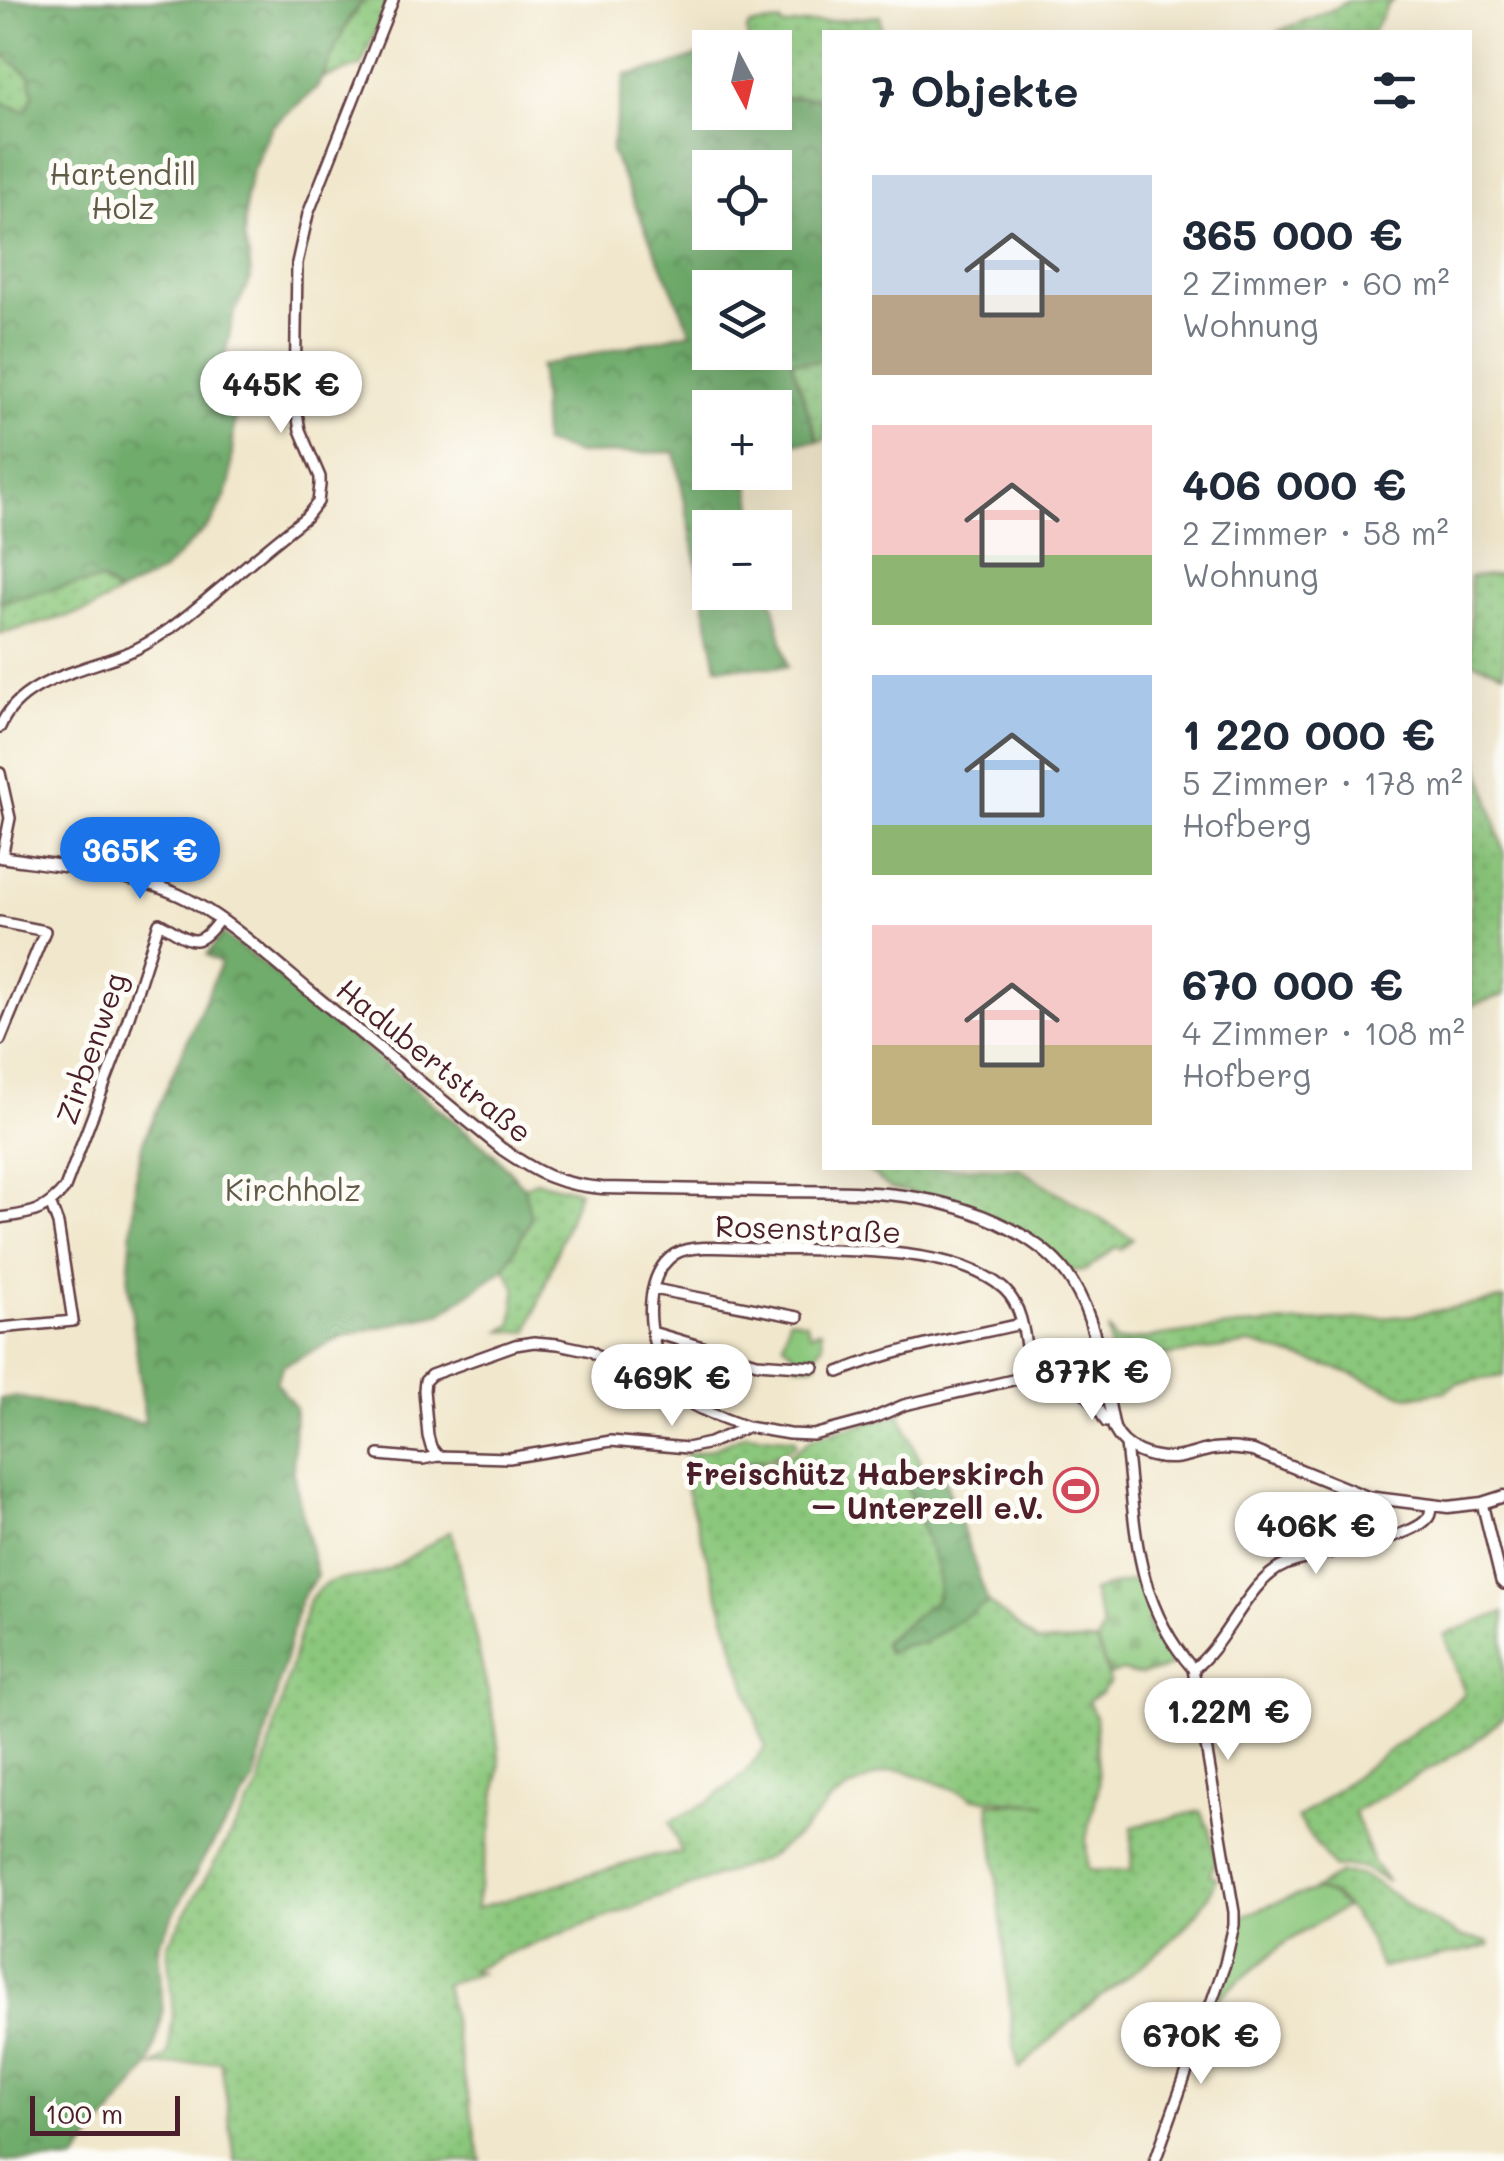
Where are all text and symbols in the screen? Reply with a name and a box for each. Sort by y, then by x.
north arrow [692,30,792,130]
map controls [692,30,792,610]
text: 7 Objekte [872,63,1078,118]
icon: filters [1367,63,1422,118]
button: locate [692,150,792,250]
park label: Hartendill Holz [50,153,196,227]
text: 365 000 € [1182,206,1402,261]
icon: home [952,215,1072,335]
text: 2 Zimmer · 60 m² [1182,261,1450,303]
button: layers [692,270,792,370]
text: Wohnung [1182,303,1319,345]
pin: 445K € [200,351,362,436]
text: 445K € [222,362,340,404]
button: + [692,390,792,490]
text: 406 000 € [1182,456,1406,511]
icon: home [952,465,1072,585]
button: − [692,510,792,610]
text: 2 Zimmer · 58 m² [1182,511,1449,553]
text: Wohnung [1182,553,1319,595]
text: 1 220 000 € [1182,706,1435,761]
icon: home [952,715,1072,835]
text: 5 Zimmer · 178 m² [1182,761,1463,803]
text: Hofberg [1182,803,1311,845]
pin: 365K € [59,817,221,902]
text: 365K € [82,828,198,870]
text: 670 000 € [1182,956,1403,1011]
icon: home [952,965,1072,1085]
street label: Zirbenweg [45,967,135,1129]
street label: Hadubertstraße [329,969,541,1151]
text: 4 Zimmer · 108 m² [1182,1011,1465,1053]
text: Hofberg [1182,1053,1311,1095]
park label: Kirchholz [225,1169,361,1209]
street label: Rosenstraße [714,1205,902,1251]
pin: 877K € [1011,1338,1173,1423]
pin: 469K € [591,1344,753,1429]
text: 877K € [1035,1349,1149,1391]
text: 469K € [613,1355,731,1397]
place label: Freischütz Haberskirch – Unterzell e.V. [685,1453,1044,1527]
sports icon: Freischütz Haberskirch – Unterzell e.V. [1053,1467,1099,1513]
pin: 406K € [1235,1492,1397,1577]
text: 406K € [1257,1503,1375,1545]
pin: 1.22M € [1136,1678,1320,1763]
text: 1.22M € [1166,1689,1290,1731]
pin: 670K € [1120,2002,1282,2087]
text: 670K € [1143,2013,1259,2055]
scale bar [30,2091,180,2136]
text: 100 m [45,2095,123,2131]

